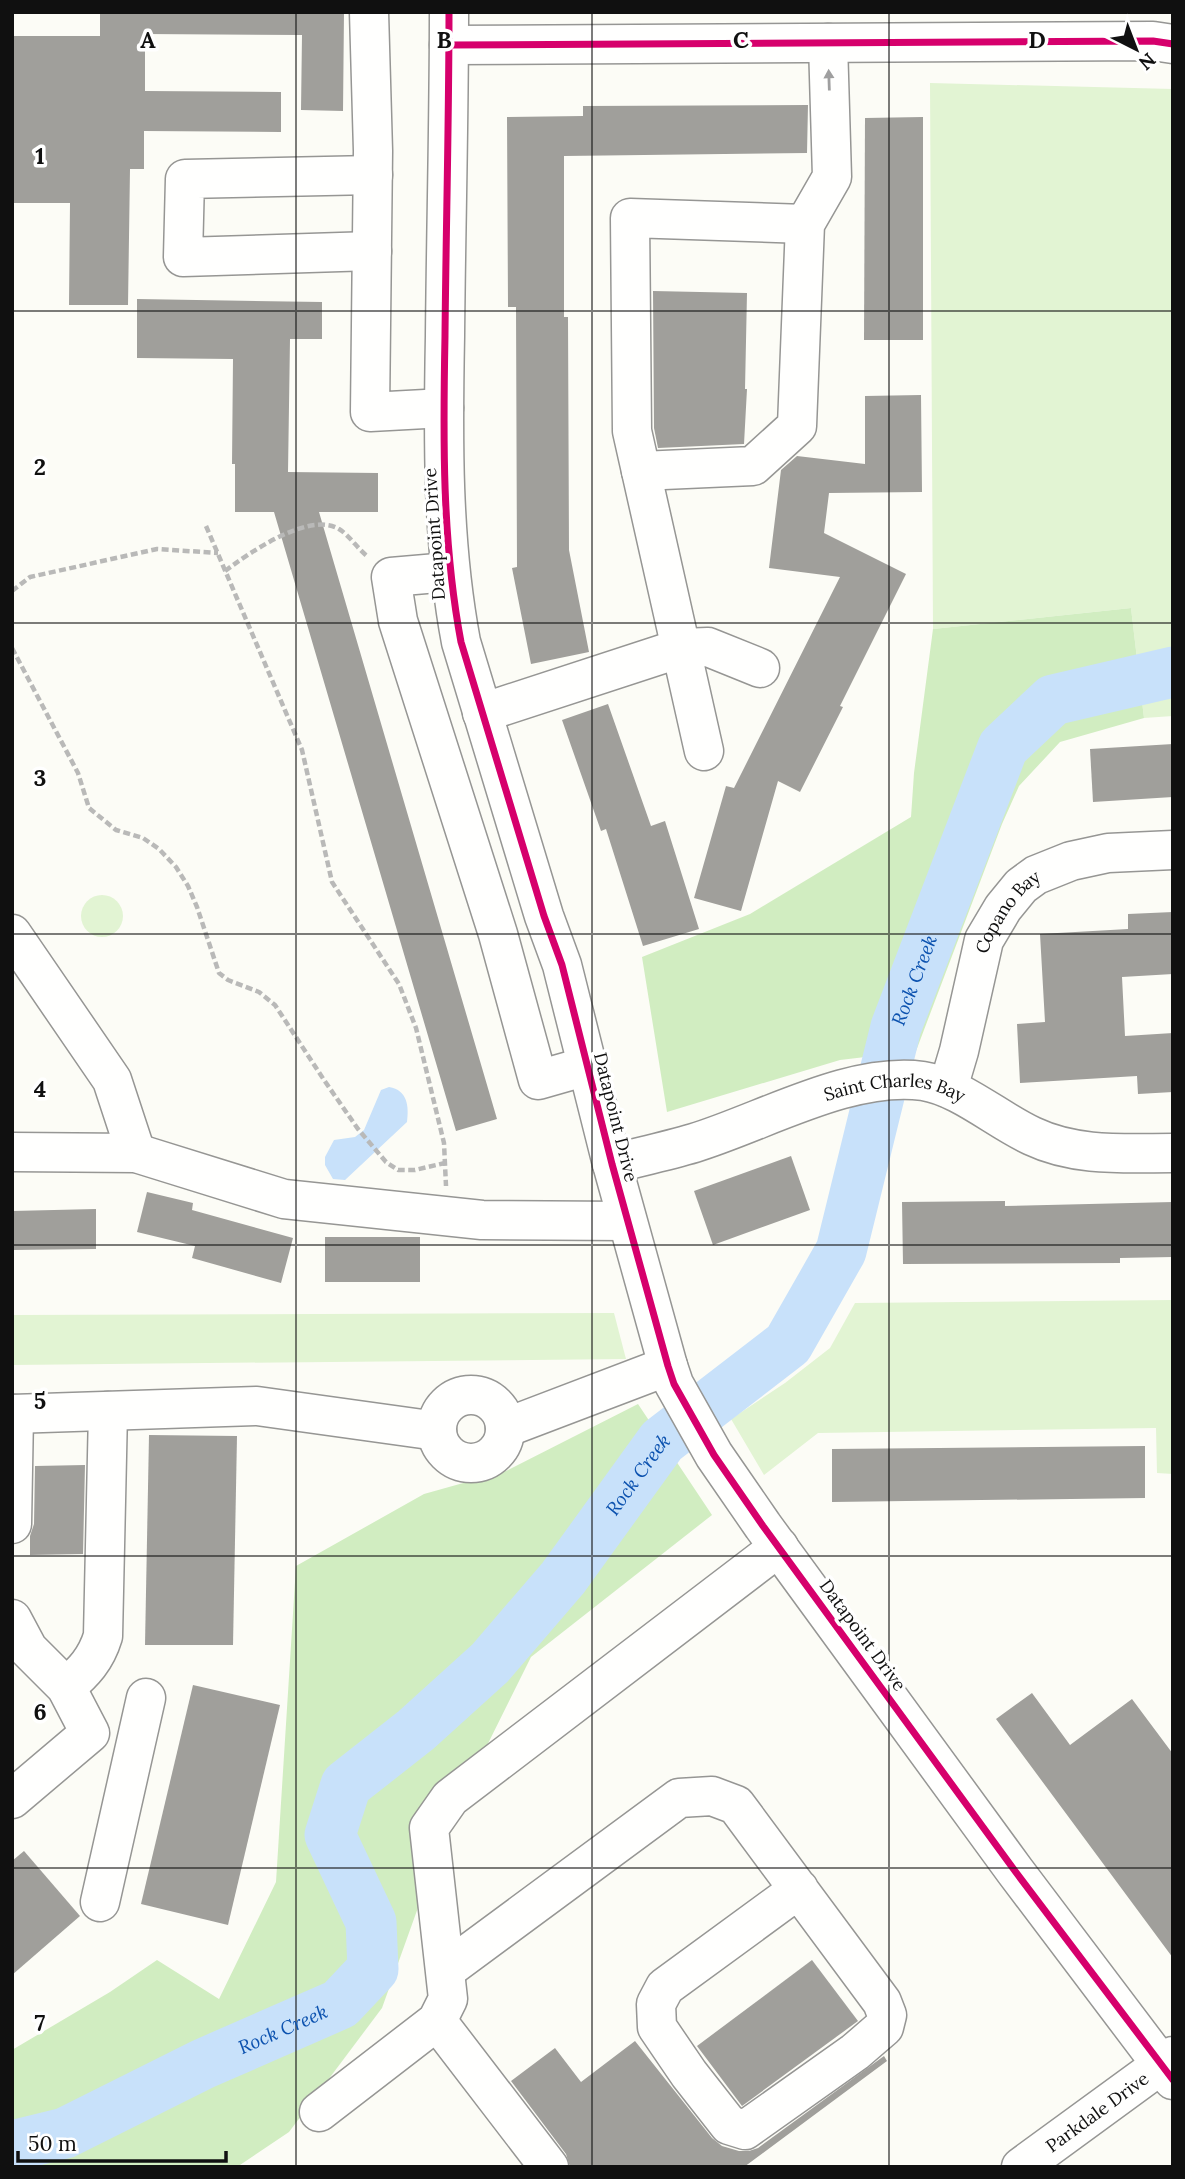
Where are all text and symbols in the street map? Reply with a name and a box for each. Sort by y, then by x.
north arrow [1101,14,1171,84]
text: A [140,25,156,54]
text: B [436,25,452,54]
text: C [733,25,749,54]
text: D [1028,25,1046,54]
text: N [1134,48,1161,76]
one-way arrow [823,68,835,90]
text: 1 [35,141,45,170]
text: 2 [34,452,46,481]
street label: Datapoint Drive [418,467,450,601]
text: 3 [34,763,46,792]
street label: Copano Bay [970,864,1045,955]
water label: Rock Creek [886,931,942,1029]
street label: Datapoint Drive [589,1050,643,1184]
street label: Saint Charles Bay [821,1068,970,1107]
text: 4 [34,1074,46,1103]
text: 5 [34,1386,46,1415]
water label: Rock Creek [600,1428,674,1520]
street label: Datapoint Drive [815,1575,911,1696]
text: 6 [33,1697,47,1726]
water label: Rock Creek [234,1999,331,2059]
text: 7 [35,2008,46,2037]
street label: Parkdale Drive [1041,2066,1153,2157]
scale bar [18,2120,226,2164]
text: 50 m [28,2130,77,2157]

